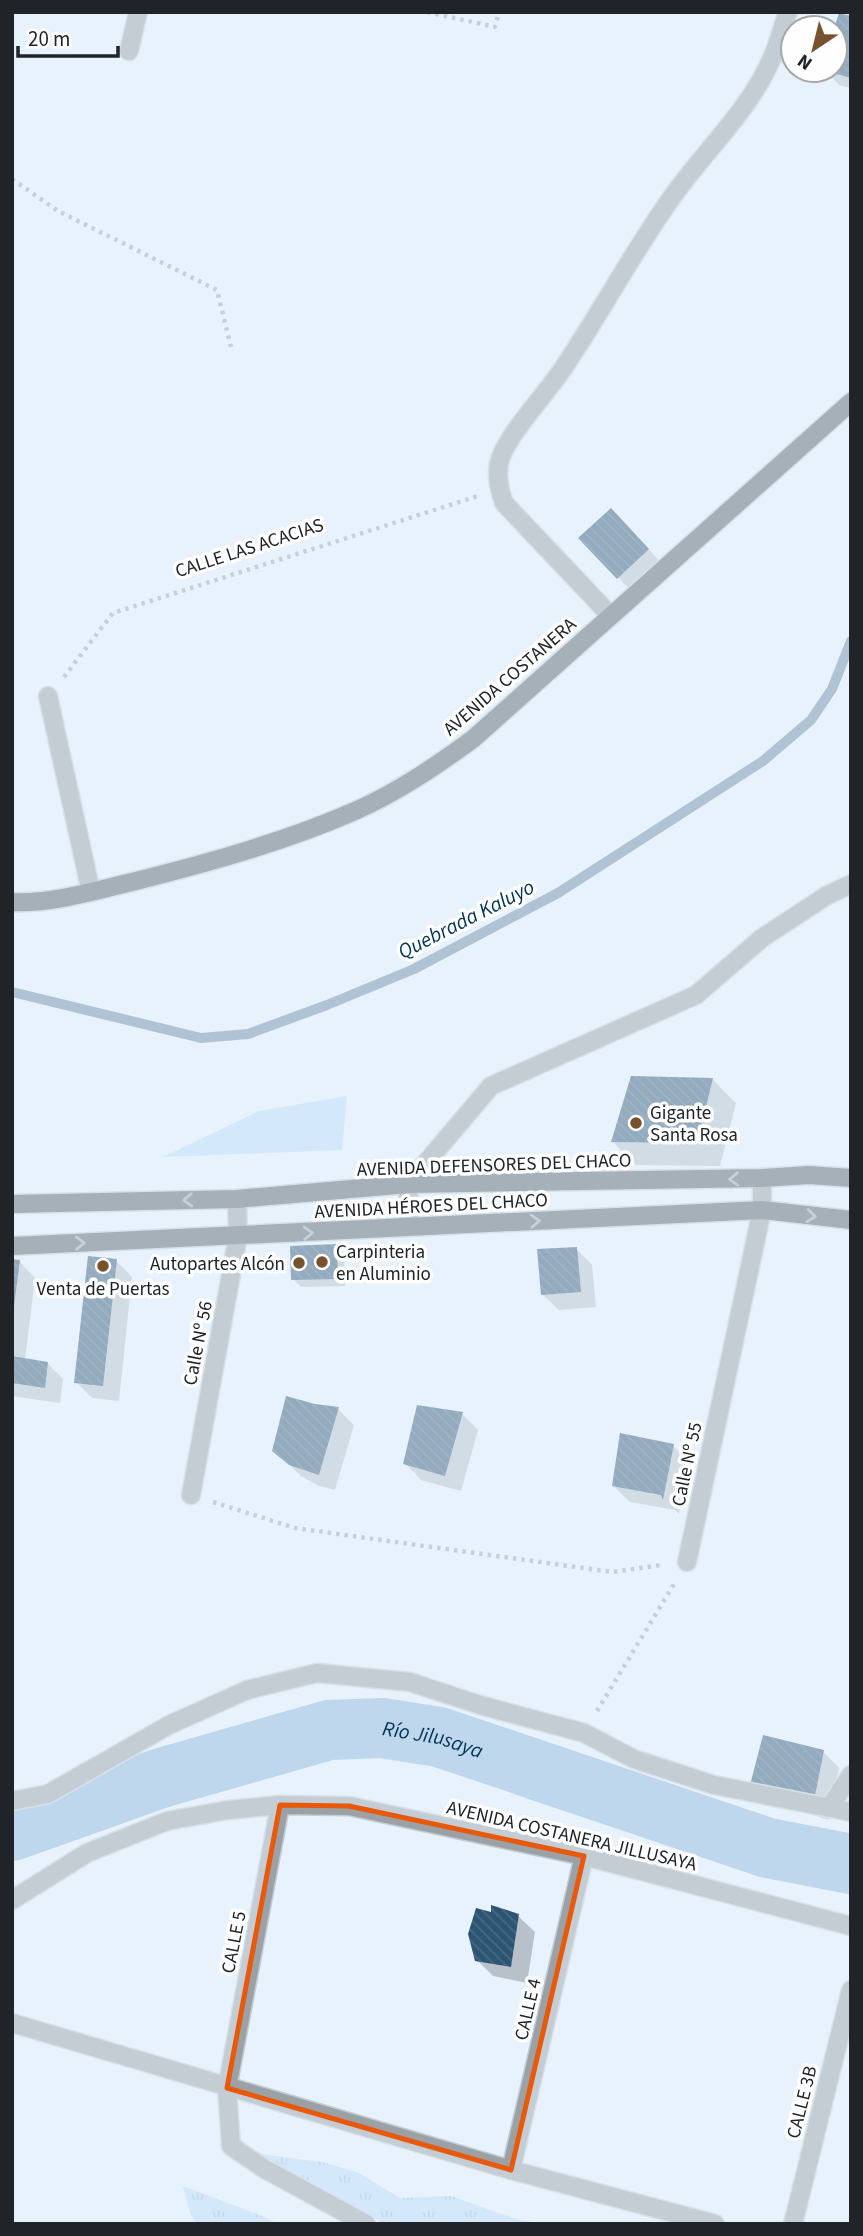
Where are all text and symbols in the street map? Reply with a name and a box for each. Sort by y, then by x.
scale bar [18,14,117,58]
north arrow [779,14,849,84]
text: 20 m [28,24,70,54]
text: N [792,47,818,76]
street label: CALLE LAS ACACIAS [172,512,327,585]
street label: AVENIDA COSTANERA [438,611,583,743]
water label: Quebrada Kaluyo [393,872,539,966]
place label: Gigante Santa Rosa [650,1100,738,1149]
marker: Gigante Santa Rosa [628,1115,644,1131]
street label: AVENIDA DEFENSORES DEL CHACO [356,1147,632,1184]
one-way arrow [728,1171,738,1187]
street label: AVENIDA HÉROES DEL CHACO [314,1187,548,1226]
one-way arrow [183,1193,194,1208]
one-way arrow [805,1208,817,1223]
one-way arrow [530,1213,541,1228]
one-way arrow [302,1225,313,1240]
one-way arrow [75,1236,86,1251]
place label: Carpinteria en Aluminio [336,1239,431,1288]
place label: Autopartes Alcón [150,1251,285,1278]
marker: Carpinteria en Aluminio [314,1254,330,1270]
marker: Autopartes Alcón [291,1255,307,1271]
marker: Venta de Puertas [95,1258,111,1274]
place label: Venta de Puertas [36,1276,170,1303]
street label: Calle Nº 56 [177,1299,220,1388]
street label: Calle Nº 55 [665,1420,710,1509]
water label: Río Jilusaya [380,1713,487,1766]
street label: AVENIDA COSTANERA JILLUSAYA [444,1795,700,1879]
street label: CALLE 5 [215,1909,254,1976]
street label: CALLE 4 [508,1976,549,2043]
street label: CALLE 3B [780,2063,825,2142]

